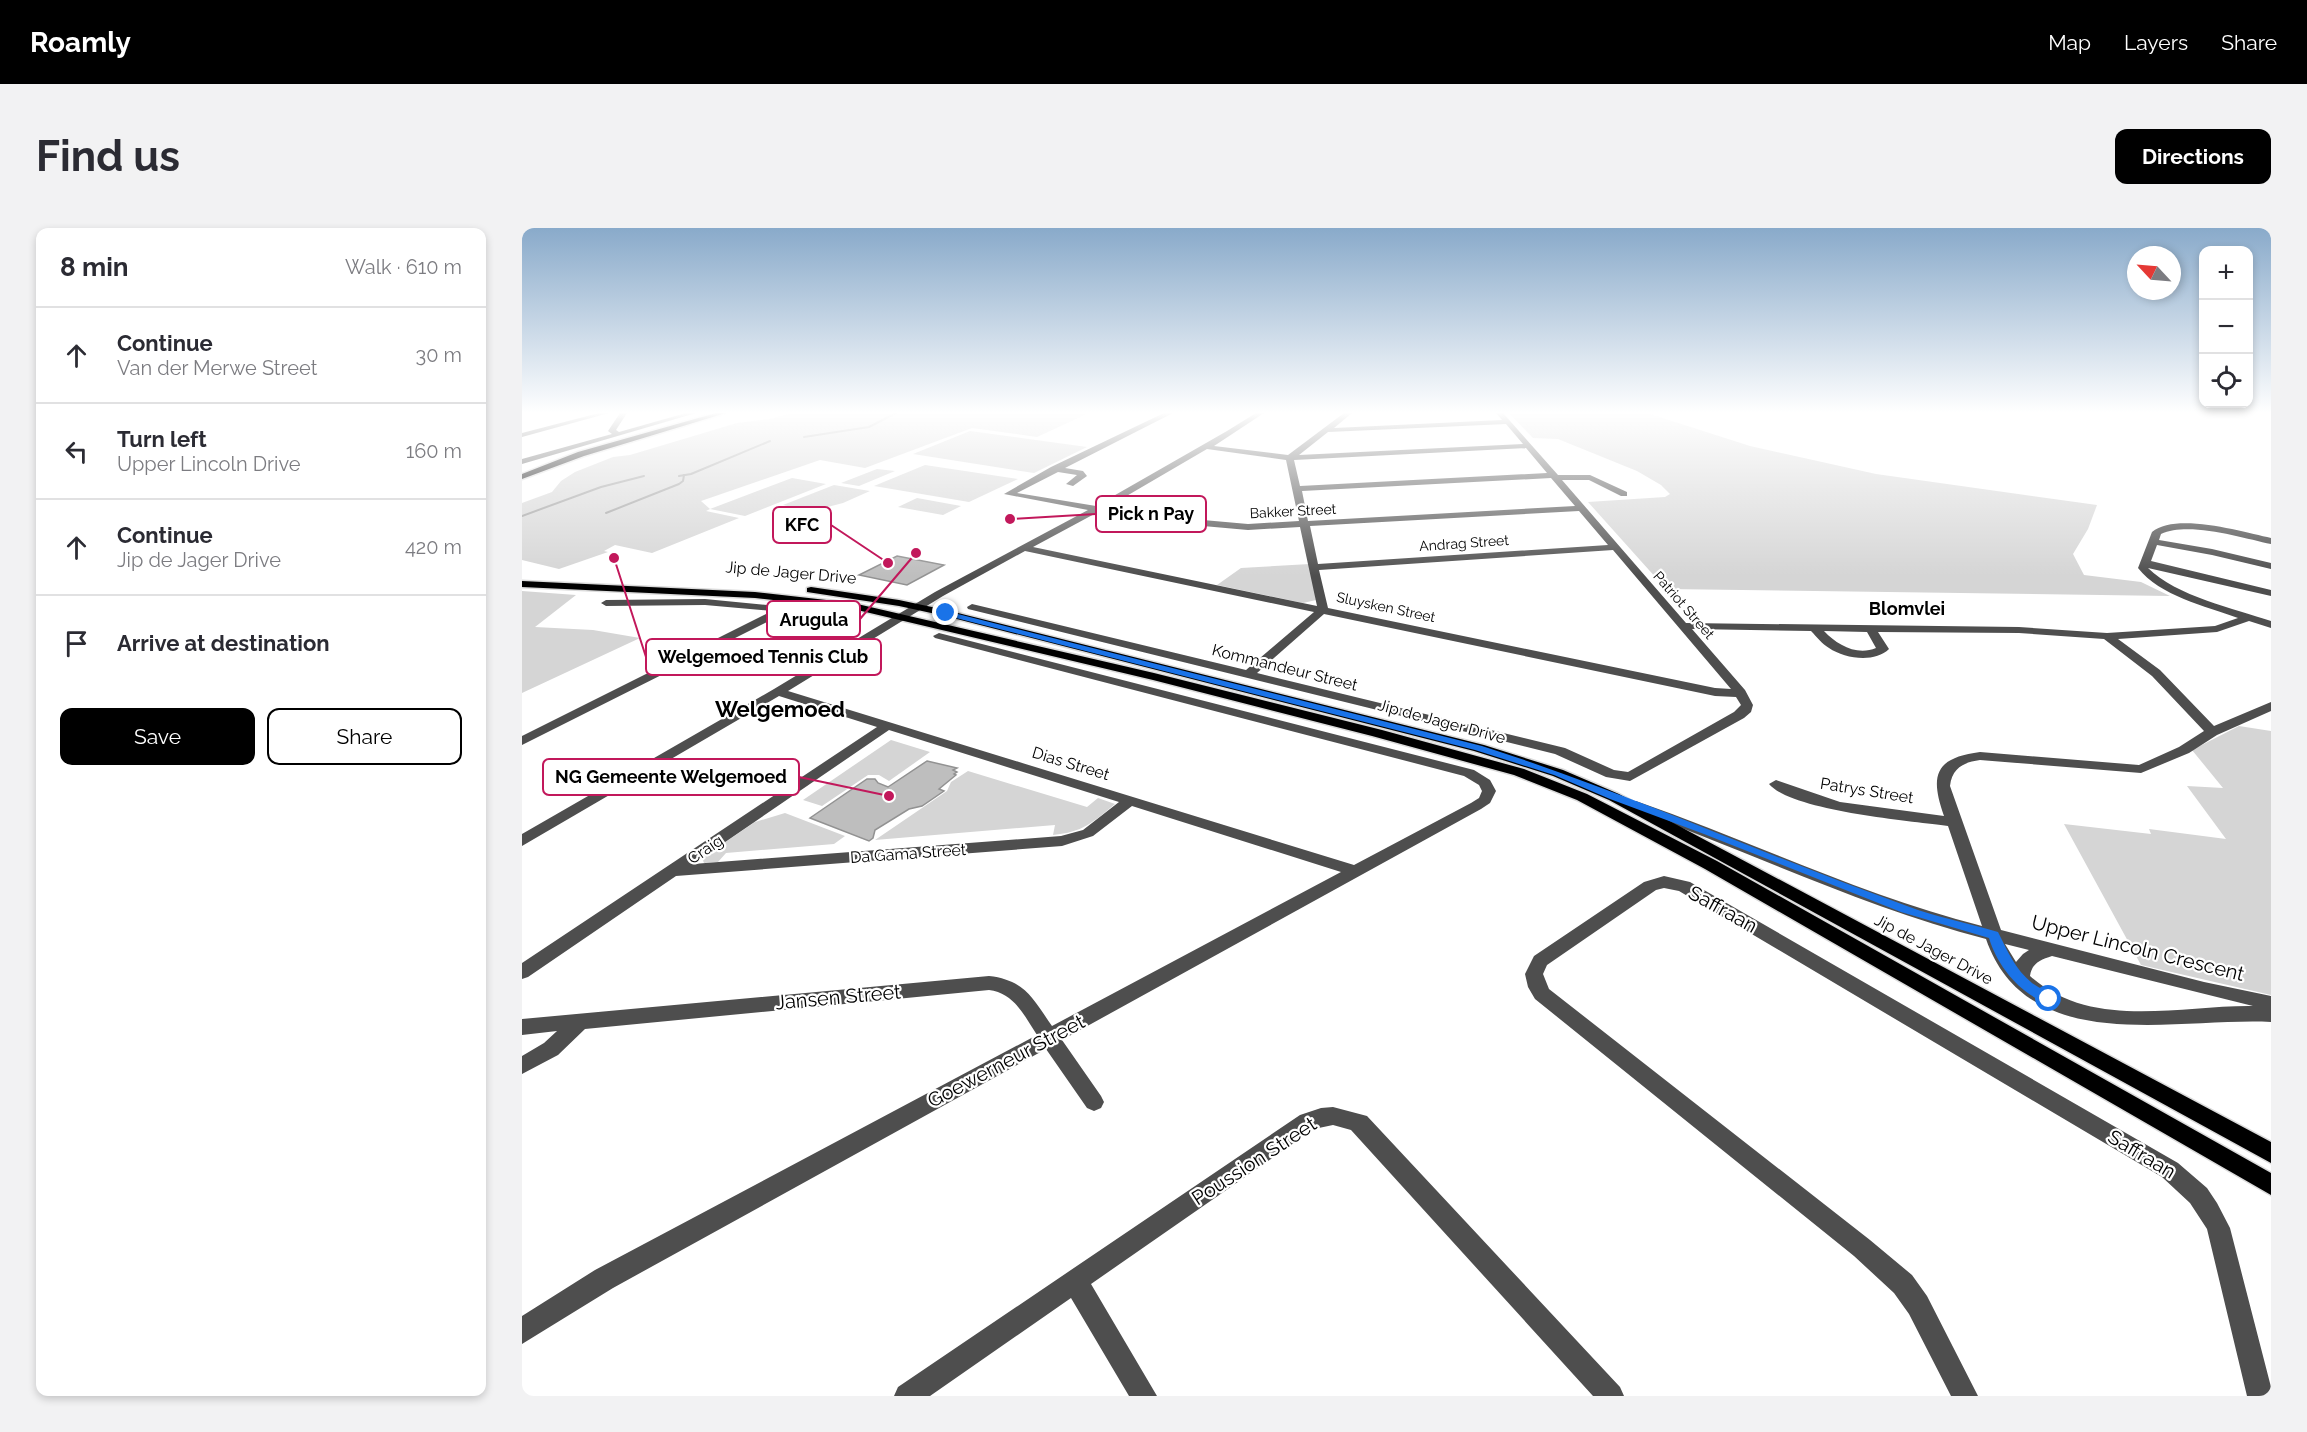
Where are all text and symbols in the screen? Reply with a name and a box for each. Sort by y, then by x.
text: Roamly [30,26,131,59]
text: Map [2048,30,2091,55]
text: Layers [2124,30,2188,55]
text: Share [2221,30,2277,55]
button: Directions [2115,129,2271,184]
text: Find us [36,132,180,181]
north arrow [2127,246,2181,300]
map controls [2199,246,2253,408]
button: + [2199,246,2253,300]
text: 8 min [60,252,128,282]
text: Walk · 610 m [345,255,462,279]
button: − [2199,300,2253,354]
text: Continue [117,330,213,356]
icon: ahead [60,339,93,372]
text: 30 m [416,343,462,367]
button: locate [2199,354,2253,408]
text: Van der Merwe Street [117,356,317,380]
text: Turn left [117,426,207,452]
icon: left [60,435,93,468]
text: 160 m [406,439,462,463]
text: Upper Lincoln Drive [117,452,300,476]
callout: Pick n Pay [1096,496,1206,532]
street label: Bakker Street [1249,501,1337,521]
text: Pick n Pay [1108,503,1194,524]
callout: KFC [773,507,831,543]
text: KFC [785,514,819,535]
text: Continue [117,522,213,548]
icon: ahead [60,531,93,564]
street label: Andrag Street [1419,532,1510,554]
text: 420 m [405,535,462,559]
text: Jip de Jager Drive [117,548,281,572]
street label: Jip de Jager Drive [725,557,857,588]
street label: Patriot Street [1650,568,1718,642]
street label: Sluysken Street [1335,589,1437,625]
district label: Blomvlei [1869,598,1945,619]
route end [932,599,958,625]
callout: Arugula [767,601,860,637]
text: Arugula [780,609,848,630]
icon: arrive [60,627,93,660]
text: Arrive at destination [117,630,330,656]
callout: Welgemoed Tennis Club [646,639,881,675]
street label: Kommandeur Street [1210,640,1360,695]
text: Welgemoed Tennis Club [658,646,868,667]
street label: Jip de Jager Drive [1376,695,1508,748]
district label: Welgemoed [715,696,845,722]
button: Save [60,708,255,765]
button: Share [267,708,462,765]
street label: Dias Street [1030,743,1112,784]
callout: NG Gemeente Welgemoed [543,759,799,795]
text: NG Gemeente Welgemoed [555,766,787,787]
street label: Patrys Street [1819,774,1916,807]
street label: Craig [684,831,727,868]
street label: Da Gama Street [849,840,967,867]
street label: Saffraan [1684,880,1762,938]
street label: Jip de Jager Drive [1871,910,1996,989]
street label: Upper Lincoln Crescent [2029,910,2247,986]
street label: Jansen Street [774,980,902,1014]
route start [2035,985,2061,1011]
street label: Goewerneur Street [923,1009,1089,1113]
street label: Poussion Street [1187,1112,1321,1210]
street label: Saffraan [2104,1124,2180,1184]

